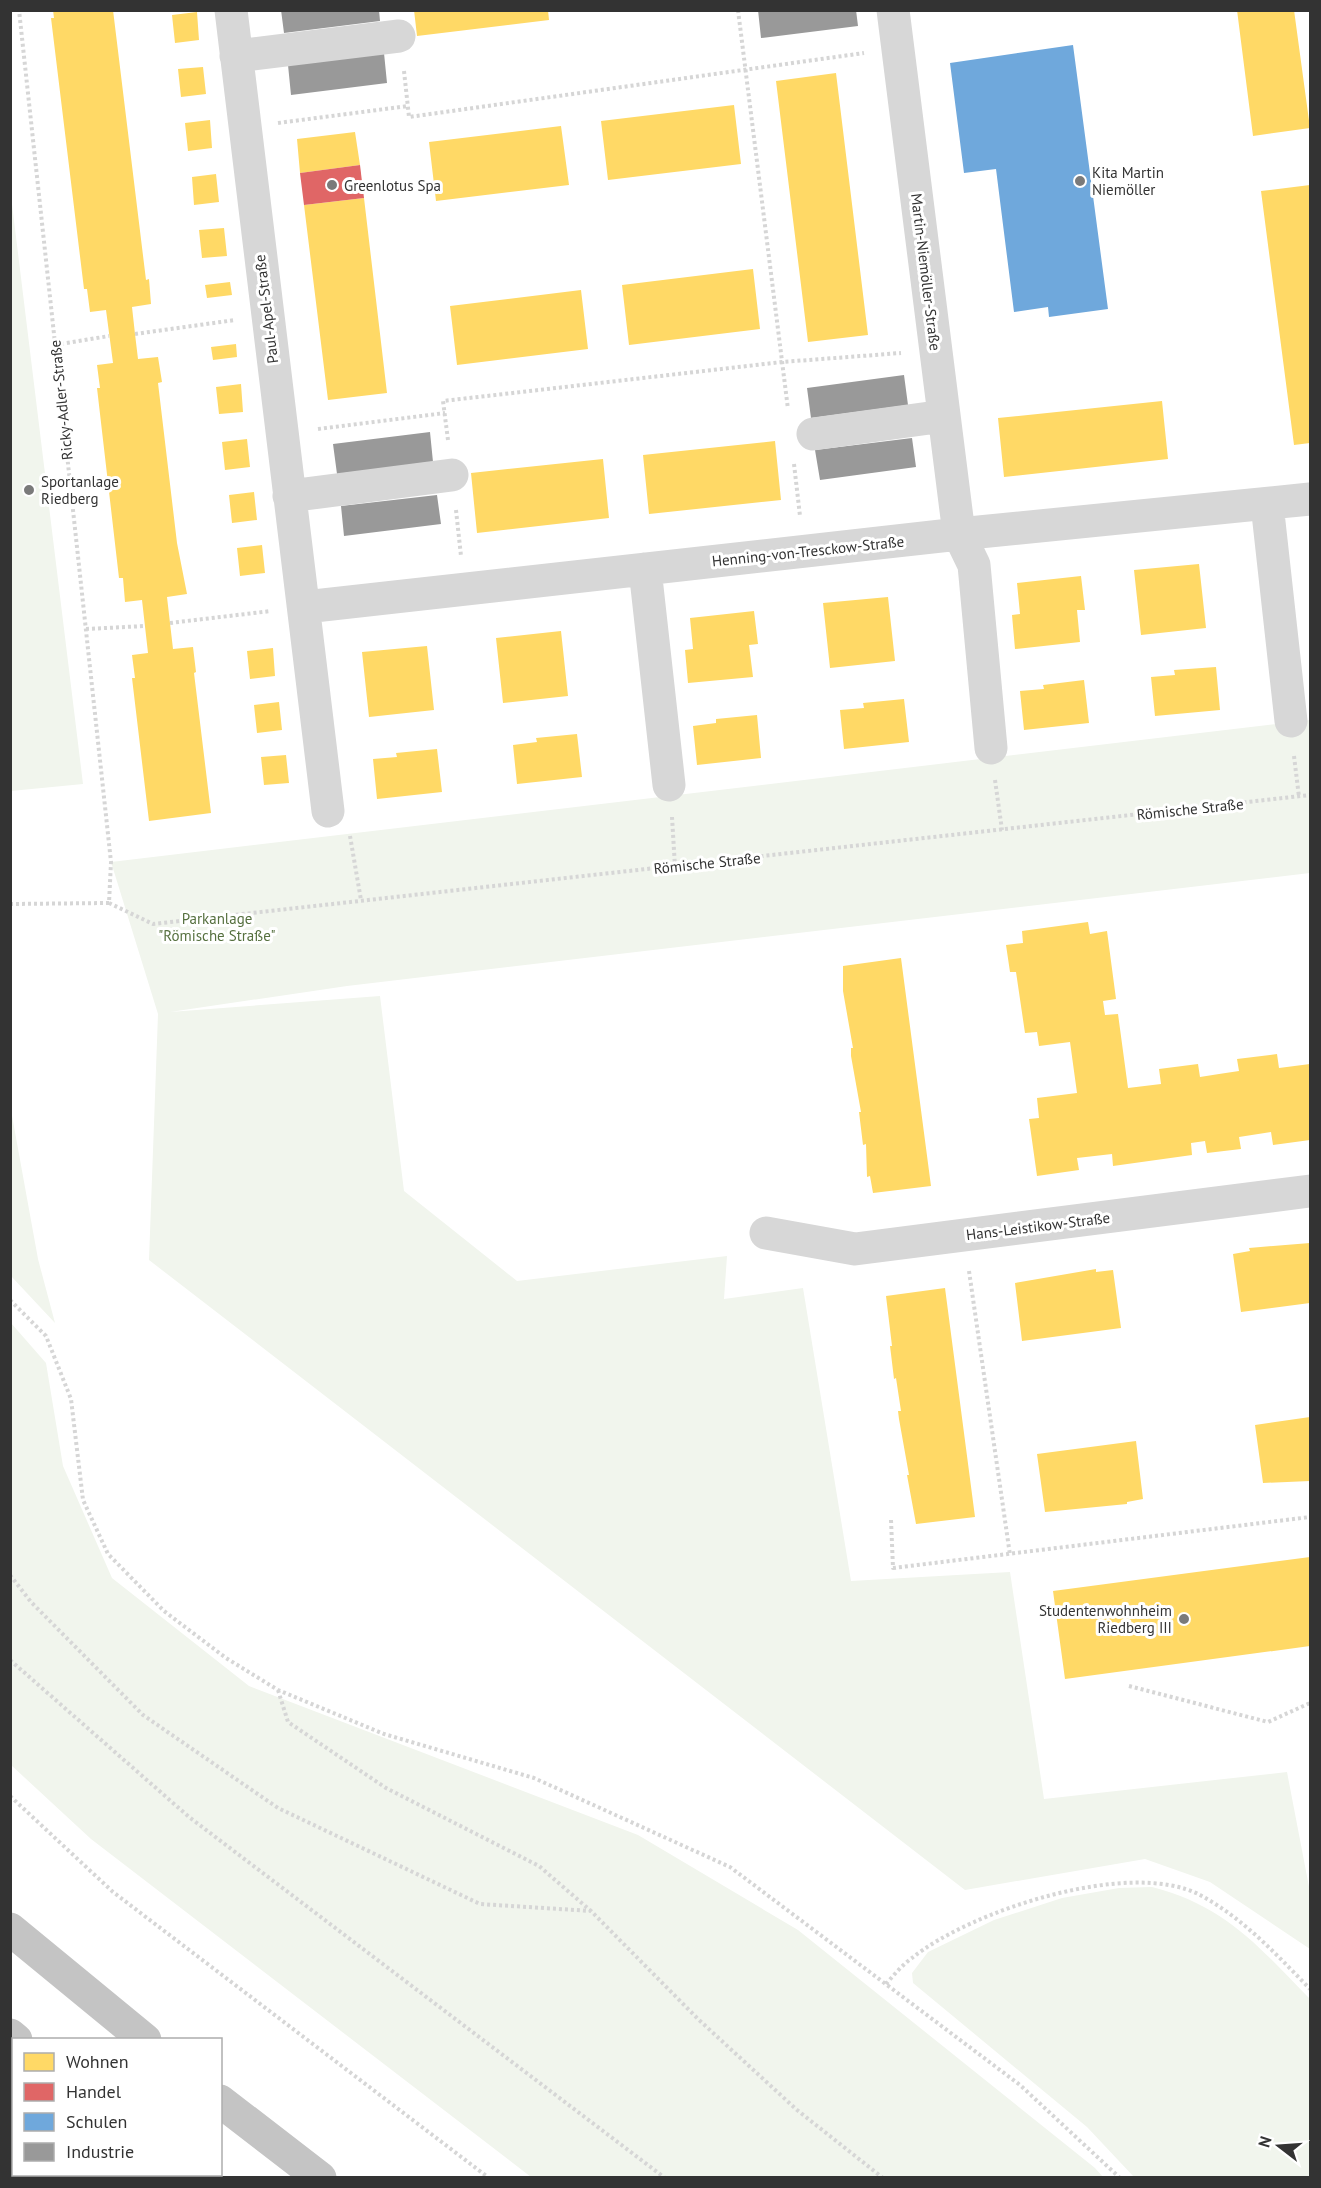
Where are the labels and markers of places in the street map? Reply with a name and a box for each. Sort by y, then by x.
place label: Kita Martin Niemöller [1092,163,1164,199]
marker: Kita Martin Niemöller [1073,174,1087,188]
place label: Greenlotus Spa [344,176,441,195]
marker: Greenlotus Spa [325,178,339,192]
place label: Sportanlage Riedberg [41,472,119,508]
marker: Sportanlage Riedberg [22,483,36,497]
place label: Studentenwohnheim Riedberg III [1039,1601,1172,1637]
marker: Studentenwohnheim Riedberg III [1177,1612,1191,1626]

